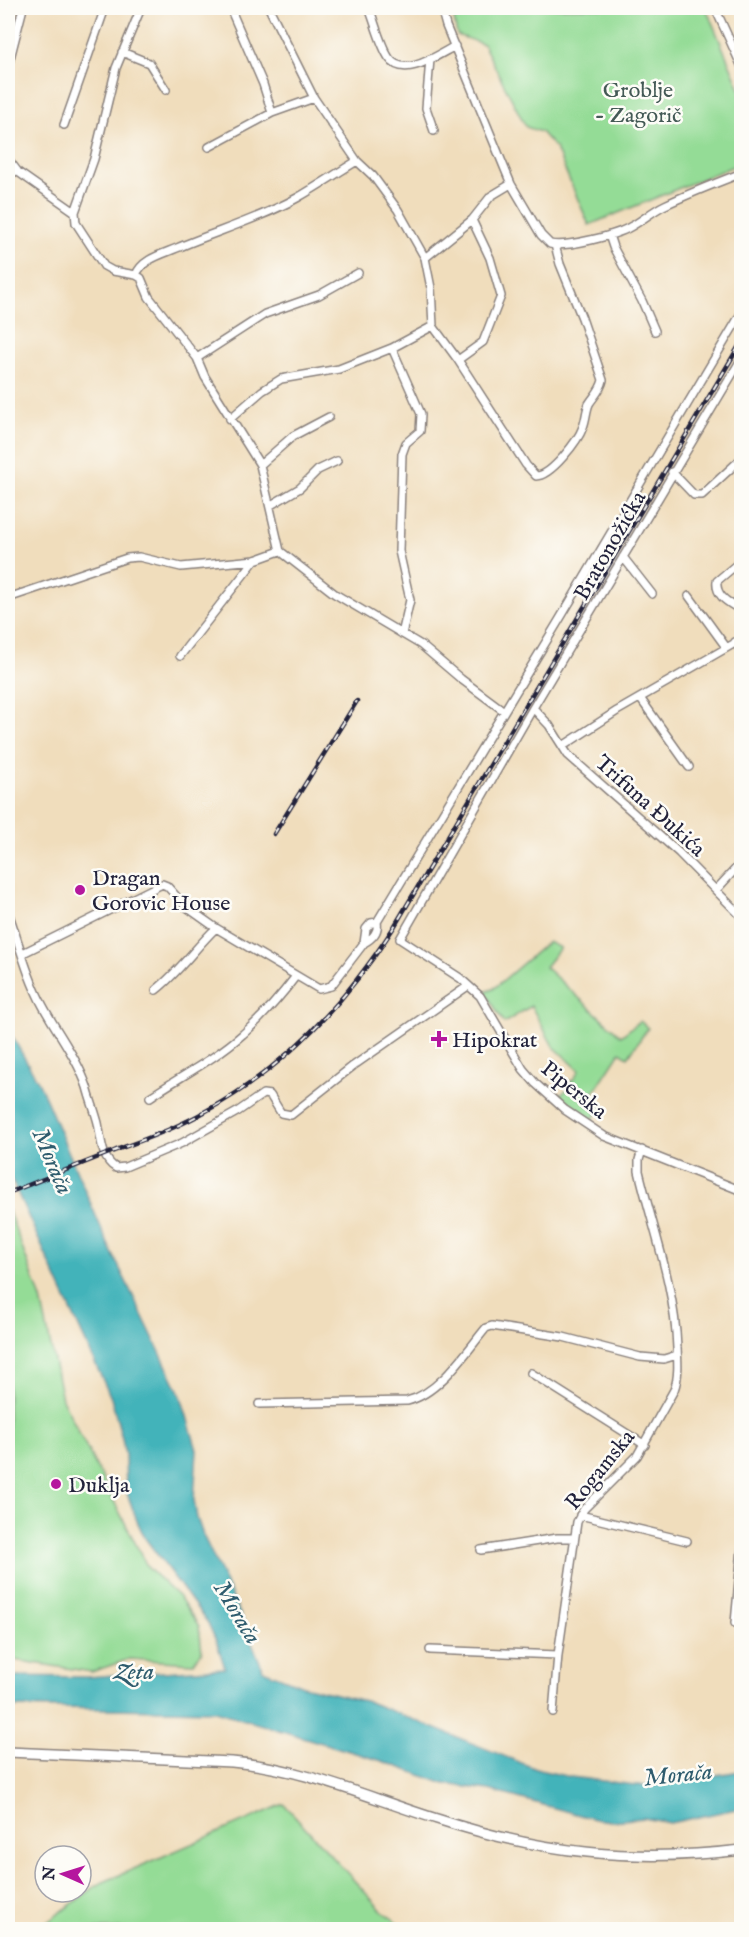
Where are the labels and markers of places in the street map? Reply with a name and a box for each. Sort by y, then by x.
place label: Dragan Gorovic House [92,865,230,918]
marker: Dragan Gorovic House [73,883,87,897]
place label: Hipokrat [452,1027,538,1055]
marker: Hipokrat [430,1030,448,1048]
place label: Duklja [68,1472,130,1500]
marker: Duklja [49,1477,63,1491]

